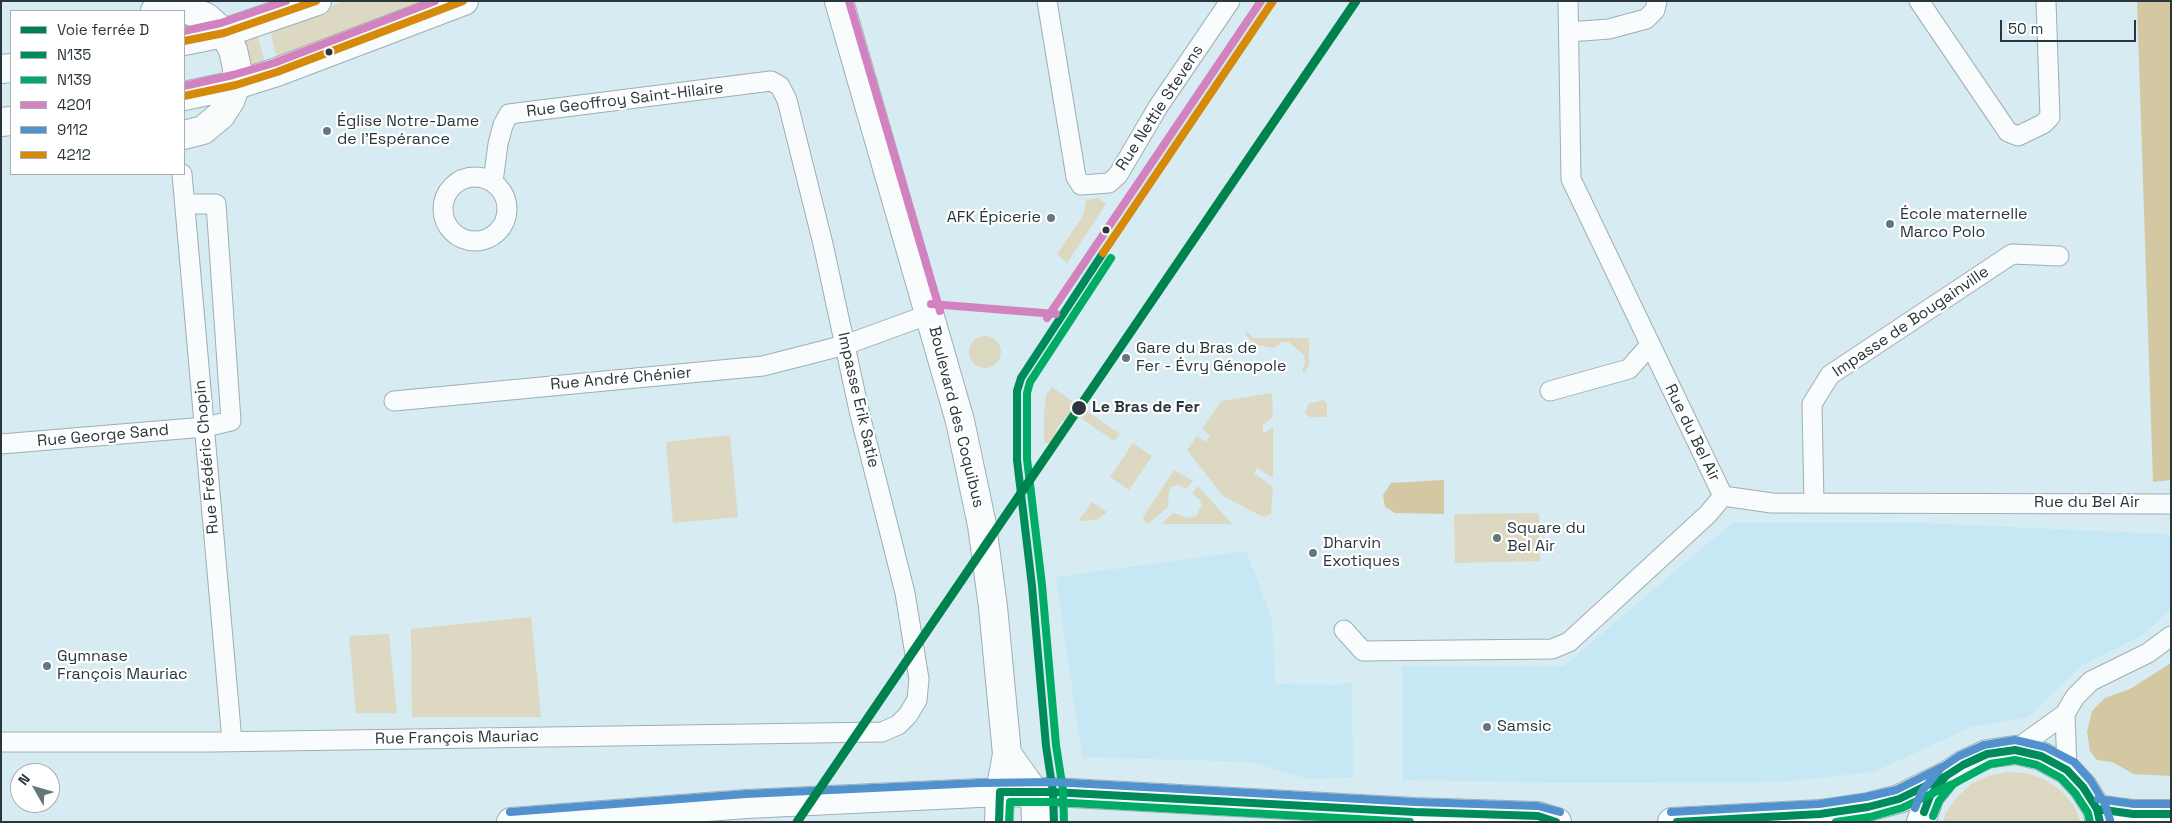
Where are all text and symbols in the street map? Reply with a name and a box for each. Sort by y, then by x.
legend [10,10,185,175]
scale bar [2002,10,2138,42]
text: 50 m [2008,19,2043,38]
text: Voie ferrée D [57,20,149,39]
street label: Rue Nettie Stevens [1112,42,1208,174]
text: N135 [57,45,91,64]
unlabelled marker [324,47,334,57]
text: N139 [57,70,91,89]
street label: Rue Geoffroy Saint-Hilaire [525,78,725,122]
text: 4201 [57,95,91,114]
place label: Église Notre-Dame de l'Espérance [337,112,479,150]
text: 9112 [57,120,88,139]
marker: Église Notre-Dame de l'Espérance [321,125,333,137]
text: 4212 [57,145,91,164]
place label: École maternelle Marco Polo [1900,205,2028,243]
place label: AFK Épicerie [947,208,1041,228]
marker: AFK Épicerie [1045,212,1057,224]
marker: École maternelle Marco Polo [1884,218,1896,230]
unlabelled marker [1101,225,1111,235]
street label: Impasse de Bougainville [1829,262,1993,382]
street label: Boulevard des Coquibus [924,324,988,510]
street label: Impasse Erik Satie [833,330,883,470]
place label: Gare du Bras de Fer - Évry Génopole [1136,339,1286,377]
marker: Gare du Bras de Fer - Évry Génopole [1120,352,1132,364]
street label: Rue André Chénier [550,363,692,395]
street label: Rue Frédéric Chopin [191,379,223,535]
street label: Rue du Bel Air [1660,381,1724,485]
place label: Le Bras de Fer [1092,398,1200,418]
marker: Le Bras de Fer [1070,399,1088,417]
street label: Rue George Sand [36,421,170,451]
street label: Rue du Bel Air [2034,493,2140,513]
place label: Square du Bel Air [1507,519,1586,557]
marker: Square du Bel Air [1491,532,1503,544]
place label: Dharvin Exotiques [1323,534,1400,572]
marker: Dharvin Exotiques [1307,547,1319,559]
place label: Gymnase François Mauriac [57,647,187,685]
marker: Gymnase François Mauriac [41,660,53,672]
place label: Samsic [1497,717,1552,737]
marker: Samsic [1481,721,1493,733]
street label: Rue François Mauriac [375,727,539,749]
north arrow [10,763,60,813]
text: N [14,770,34,789]

